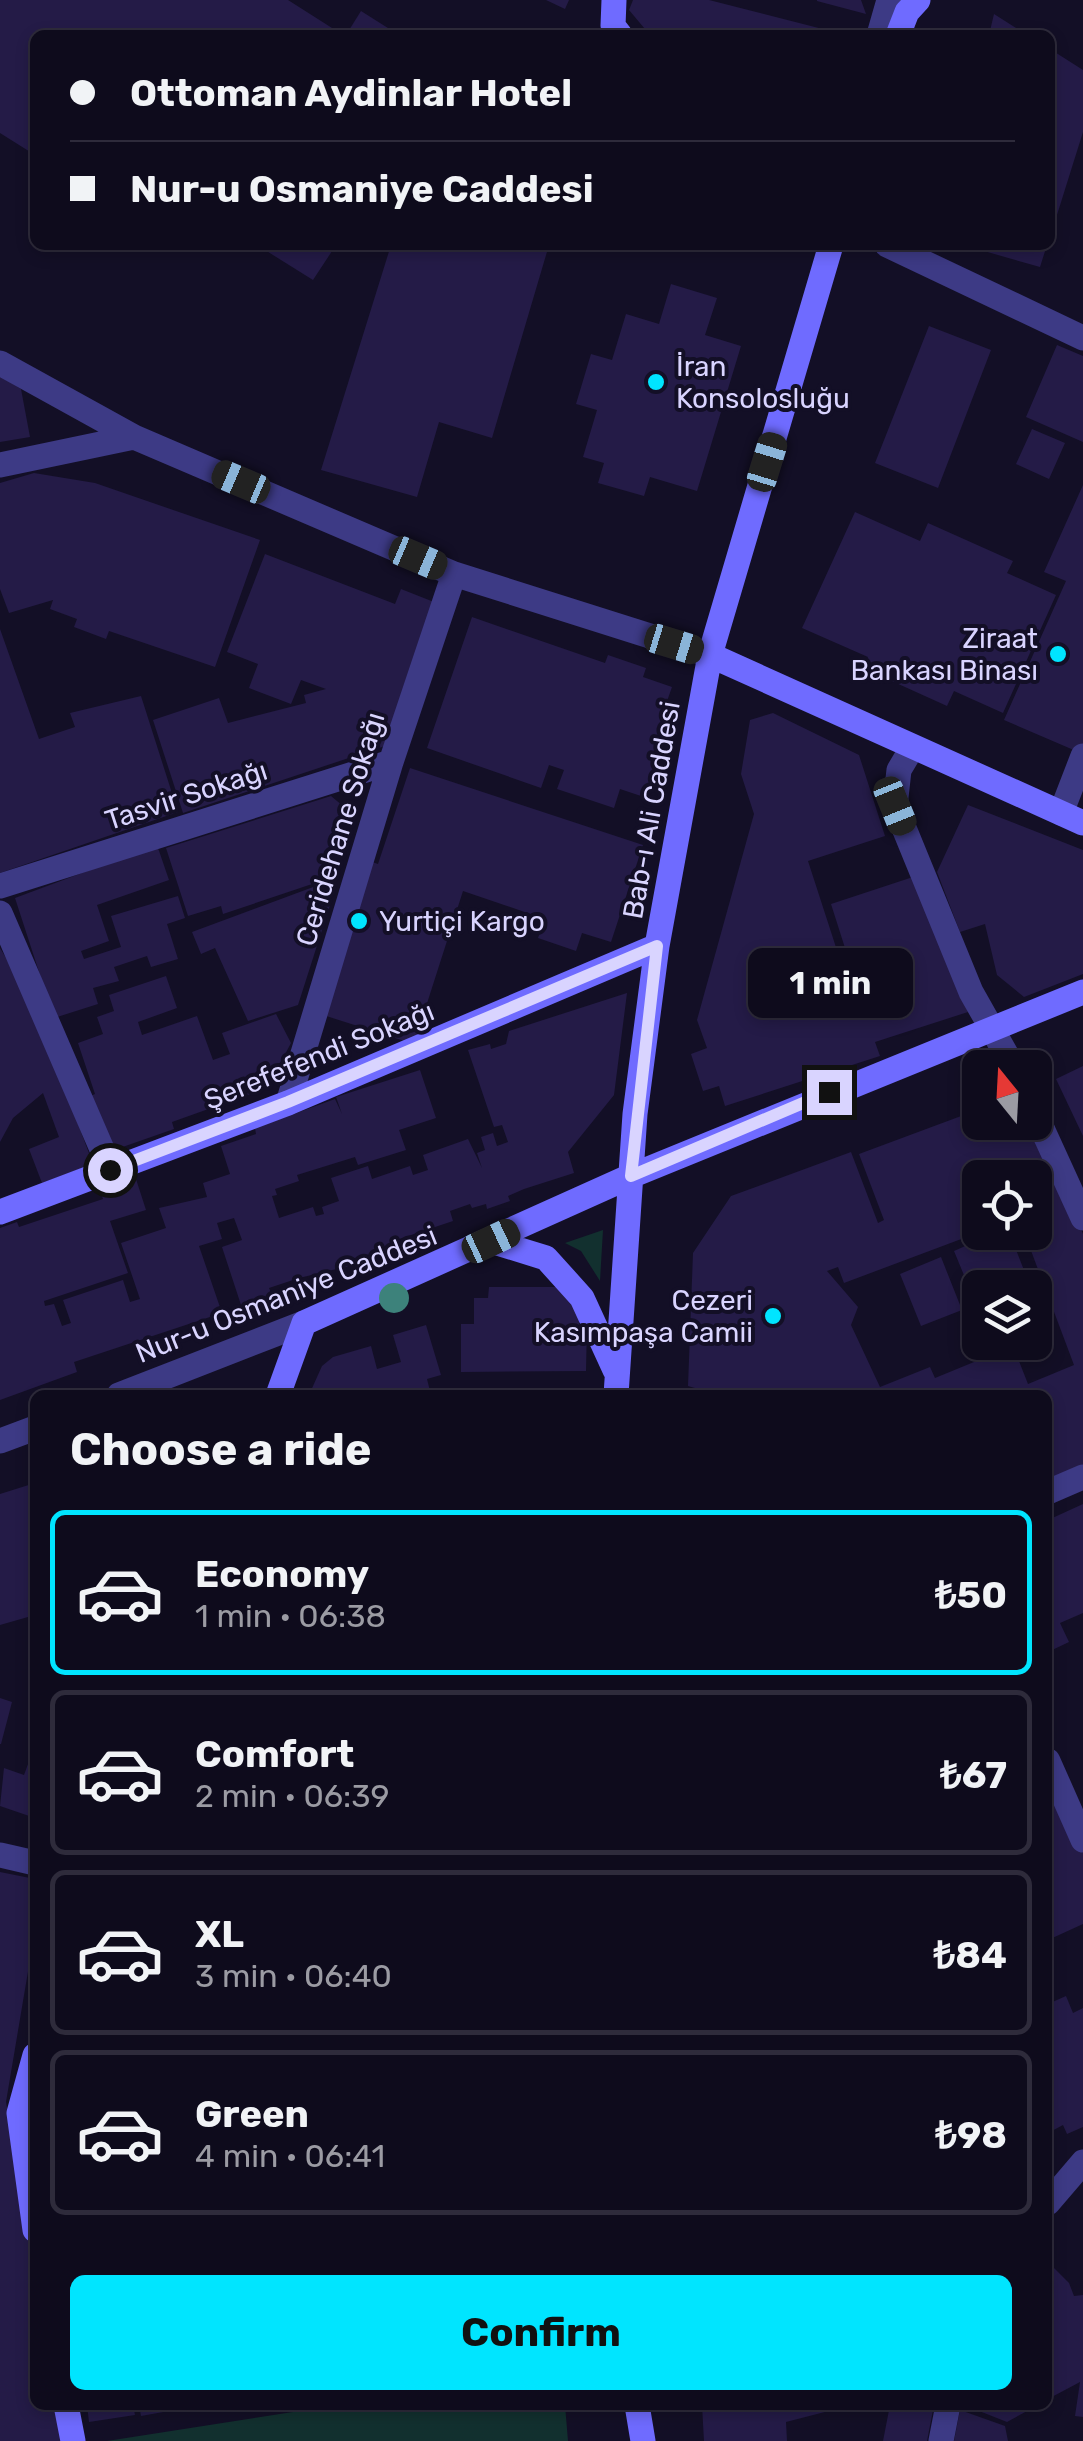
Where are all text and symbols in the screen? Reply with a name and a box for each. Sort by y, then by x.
text: Ottoman Aydinlar Hotel [130,70,572,116]
text: Nur-u Osmaniye Caddesi [130,166,594,212]
place label: İran Konsolosluğu [676,350,850,415]
marker: İran Konsolosluğu [645,371,667,393]
car [744,429,790,495]
car [208,456,274,508]
car [385,532,451,584]
car [641,621,707,667]
place label: Ziraat Bankası Binası [850,622,1038,687]
marker: Ziraat Bankası Binası [1047,643,1069,665]
street label: Bab-ı Ali Caddesi [616,699,687,922]
street label: Ceridehane Sokağı [289,708,392,950]
street label: Tasvir Sokağı [101,754,271,837]
car [870,773,920,839]
place label: Yurtiçi Kargo [379,905,545,938]
marker: Yurtiçi Kargo [348,910,370,932]
callout: 1 min [746,947,912,1017]
text: 1 min [790,964,871,1002]
street label: Şerefefendi Sokağı [199,994,439,1117]
north arrow [962,1050,1052,1140]
map controls [962,1050,1052,1360]
route end [807,1070,852,1115]
route start [88,1148,133,1193]
button: locate [962,1160,1052,1250]
car [457,1215,525,1267]
street label: Nur-u Osmaniye Caddesi [131,1219,442,1370]
button: layers [962,1270,1052,1360]
place label: Cezeri Kasımpaşa Camii [534,1284,753,1349]
marker: Cezeri Kasımpaşa Camii [762,1305,784,1327]
text: Choose a ride [70,1423,372,1476]
icon: car [75,1548,165,1638]
text: Economy [195,1551,369,1597]
text: ₺50 [935,1572,1007,1618]
text: 1 min · 06:38 [195,1597,386,1635]
icon: car [75,1728,165,1818]
text: Comfort [195,1731,354,1777]
text: ₺67 [940,1752,1007,1798]
text: 2 min · 06:39 [195,1777,389,1815]
icon: car [75,1908,165,1998]
text: XL [195,1911,244,1957]
text: ₺84 [934,1932,1007,1978]
text: 3 min · 06:40 [195,1957,392,1995]
icon: car [75,2088,165,2178]
text: Green [195,2091,309,2137]
text: ₺98 [935,2112,1007,2158]
text: 4 min · 06:41 [195,2137,385,2175]
button: Confirm [70,2275,1012,2390]

